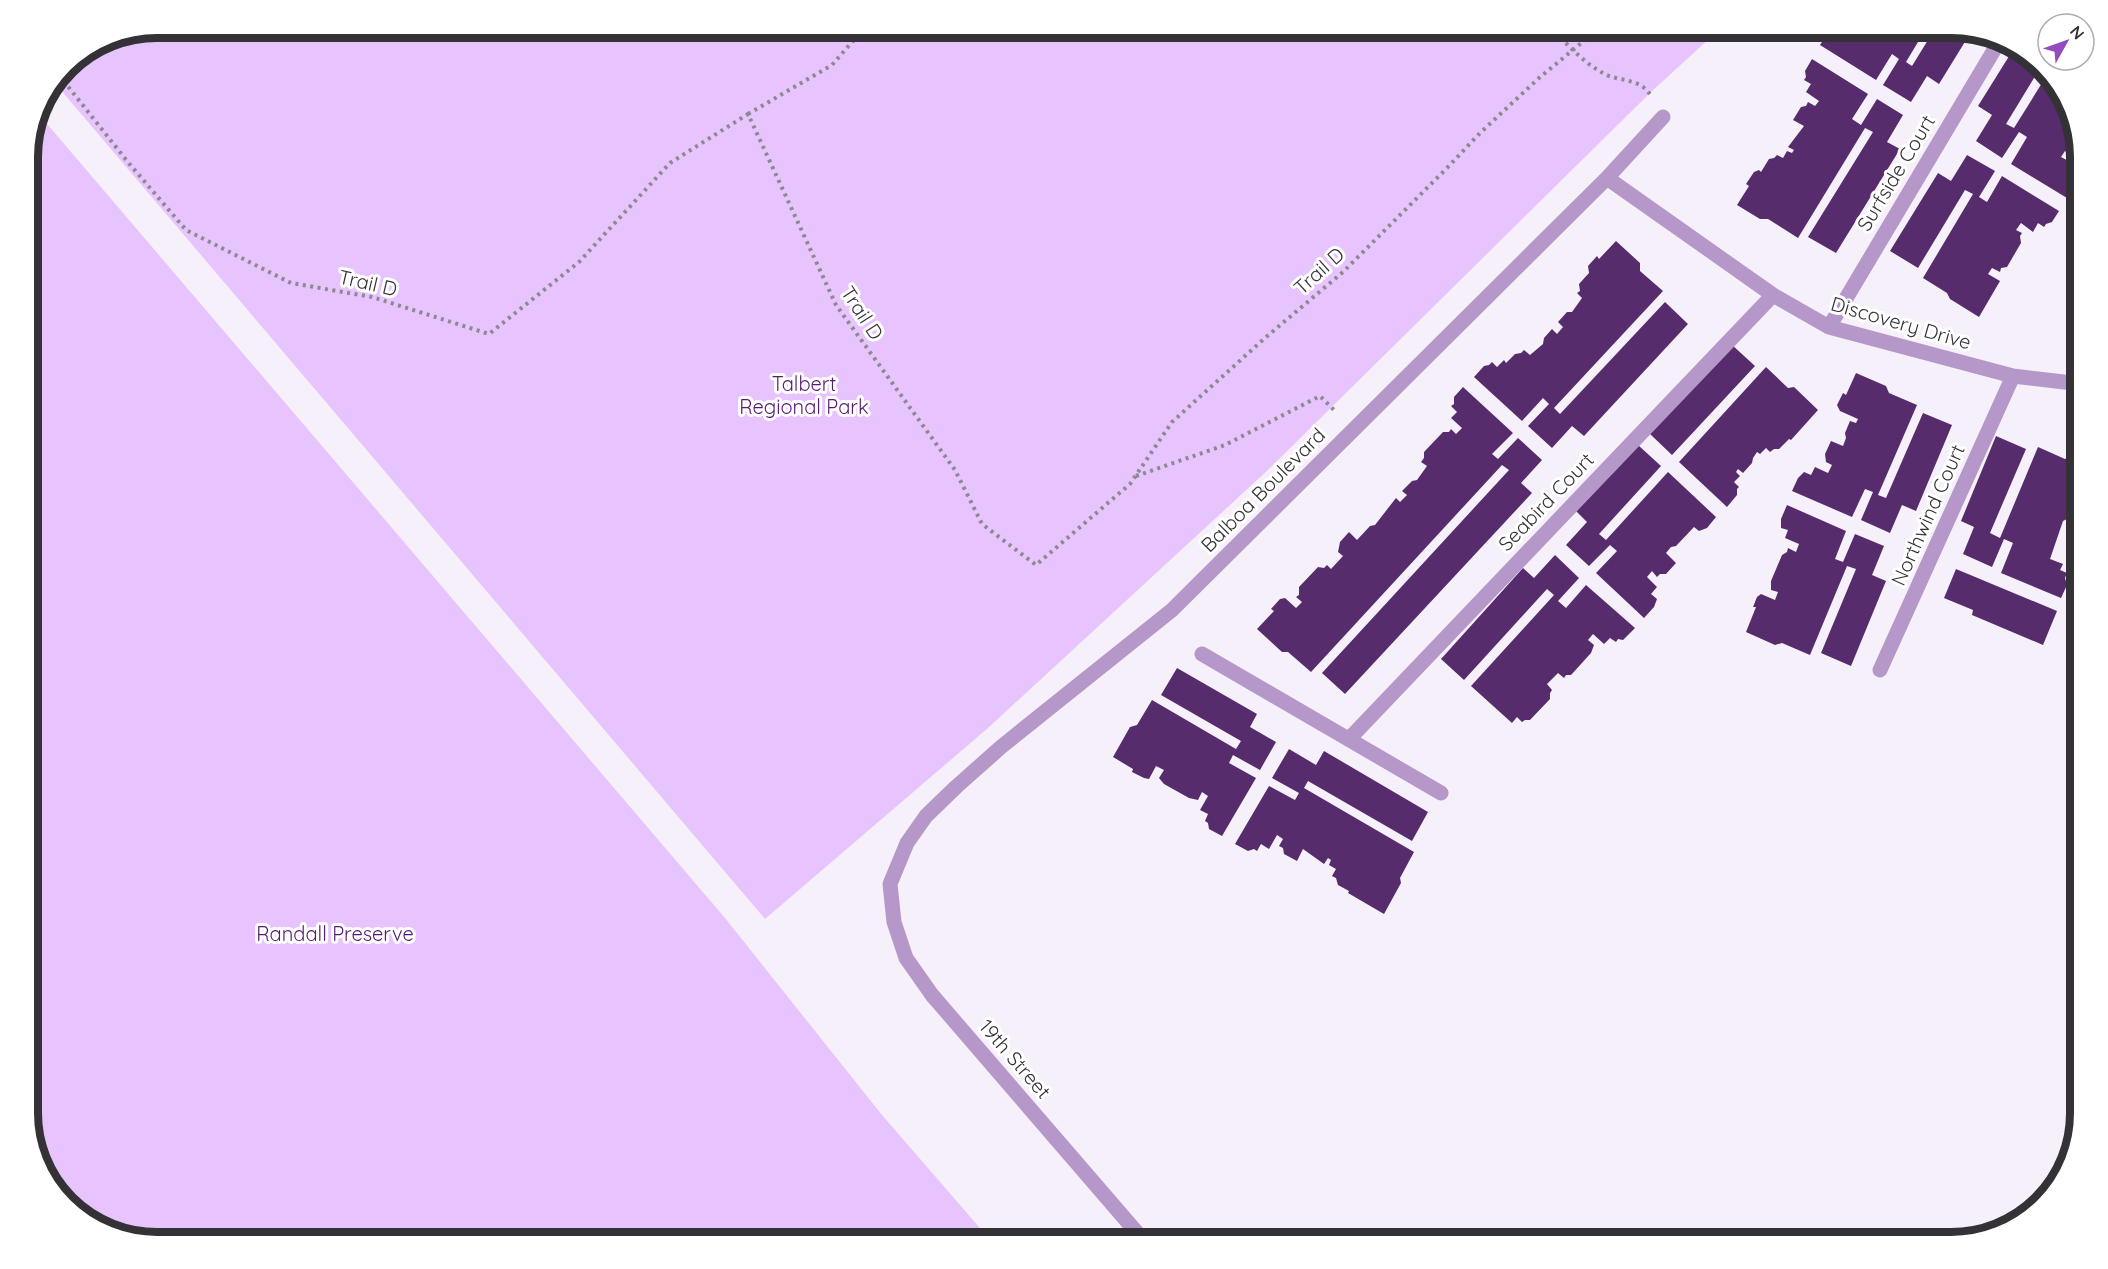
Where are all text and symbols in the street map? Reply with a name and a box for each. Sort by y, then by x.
north arrow [2036,12,2096,72]
text: N [2066,21,2089,43]
street label: Surfside Court [1851,110,1940,235]
street label: Trail D [1288,242,1349,300]
street label: Trail D [336,264,400,301]
street label: Trail D [836,281,889,344]
street label: Discovery Drive [1828,291,1974,354]
park label: Talbert Regional Park [739,371,869,419]
street label: Balboa Boulevard [1195,422,1330,557]
street label: Northwind Court [1885,440,1970,589]
street label: Seabird Court [1493,447,1599,556]
park label: Randall Preserve [256,921,414,946]
street label: 19th Street [974,1014,1057,1104]

